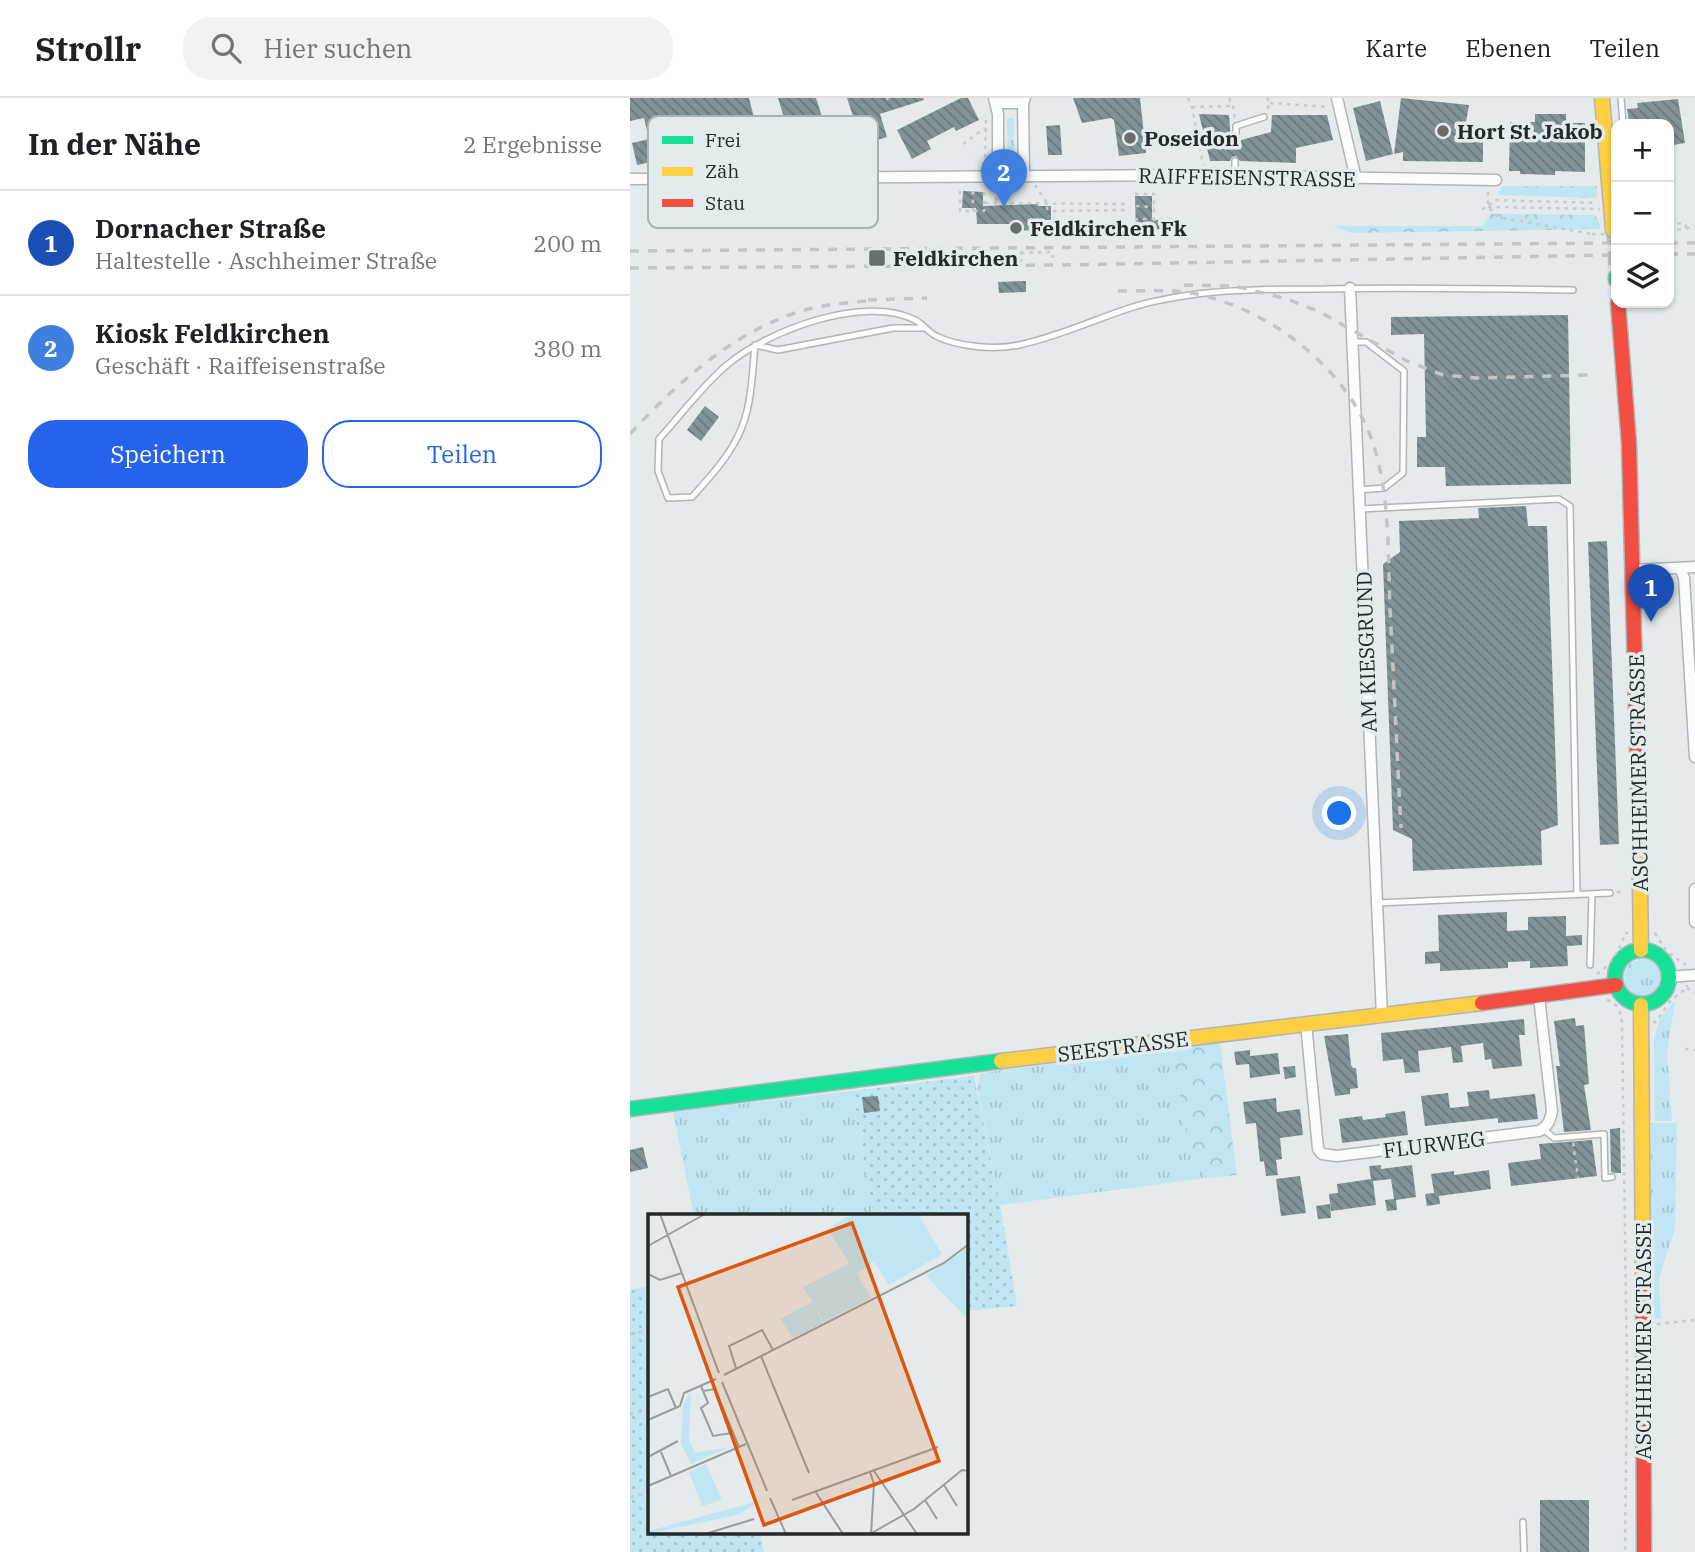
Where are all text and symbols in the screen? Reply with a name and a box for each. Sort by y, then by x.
search box [183,17,673,80]
text: Strollr [35,27,141,70]
icon: search [207,29,245,67]
text: Hier suchen [263,31,412,65]
text: Karte [1365,32,1427,64]
text: Ebenen [1465,32,1552,64]
text: Teilen [1590,32,1660,64]
legend [648,116,878,228]
place label: Hort St. Jakob [1457,117,1603,145]
map controls [1611,119,1674,308]
button: + [1611,119,1674,182]
marker: Hort St. Jakob [1435,123,1451,139]
text: In der Nähe [28,124,201,163]
place label: Poseidon [1144,124,1239,152]
text: Frei [705,128,741,152]
text: 2 Ergebnisse [463,129,602,159]
marker: Poseidon [1122,130,1138,146]
pin: 2 [981,149,1027,207]
text: Zäh [705,159,739,183]
street label: RAIFFEISENSTRASSE [1138,161,1356,193]
button: − [1611,182,1674,245]
text: Stau [705,191,745,215]
text: Dornacher Straße [95,211,326,245]
place label: Feldkirchen Fk [1030,214,1187,242]
marker: Feldkirchen Fk [1008,220,1024,236]
text: 1 [44,228,58,258]
text: 200 m [533,228,602,258]
place label: Feldkirchen [893,244,1019,272]
text: Haltestelle · Aschheimer Straße [95,245,437,275]
button: layers [1611,245,1674,308]
marker: Feldkirchen [867,248,887,268]
text: Kiosk Feldkirchen [95,316,330,350]
text: 2 [44,333,58,363]
text: 380 m [533,333,602,363]
text: Geschäft · Raiffeisenstraße [95,350,386,380]
button: Speichern [28,420,308,488]
button: Teilen [322,420,602,488]
pin: 1 [1628,564,1674,622]
street label: AM KIESGRUND [1349,571,1383,733]
street label: ASCHHEIMER STRASSE [1622,654,1654,892]
your location [1322,796,1356,830]
street label: SEESTRASSE [1056,1024,1190,1068]
street label: FLURWEG [1381,1124,1487,1164]
inset map [648,1214,968,1534]
street label: ASCHHEIMER STRASSE [1629,1222,1657,1460]

